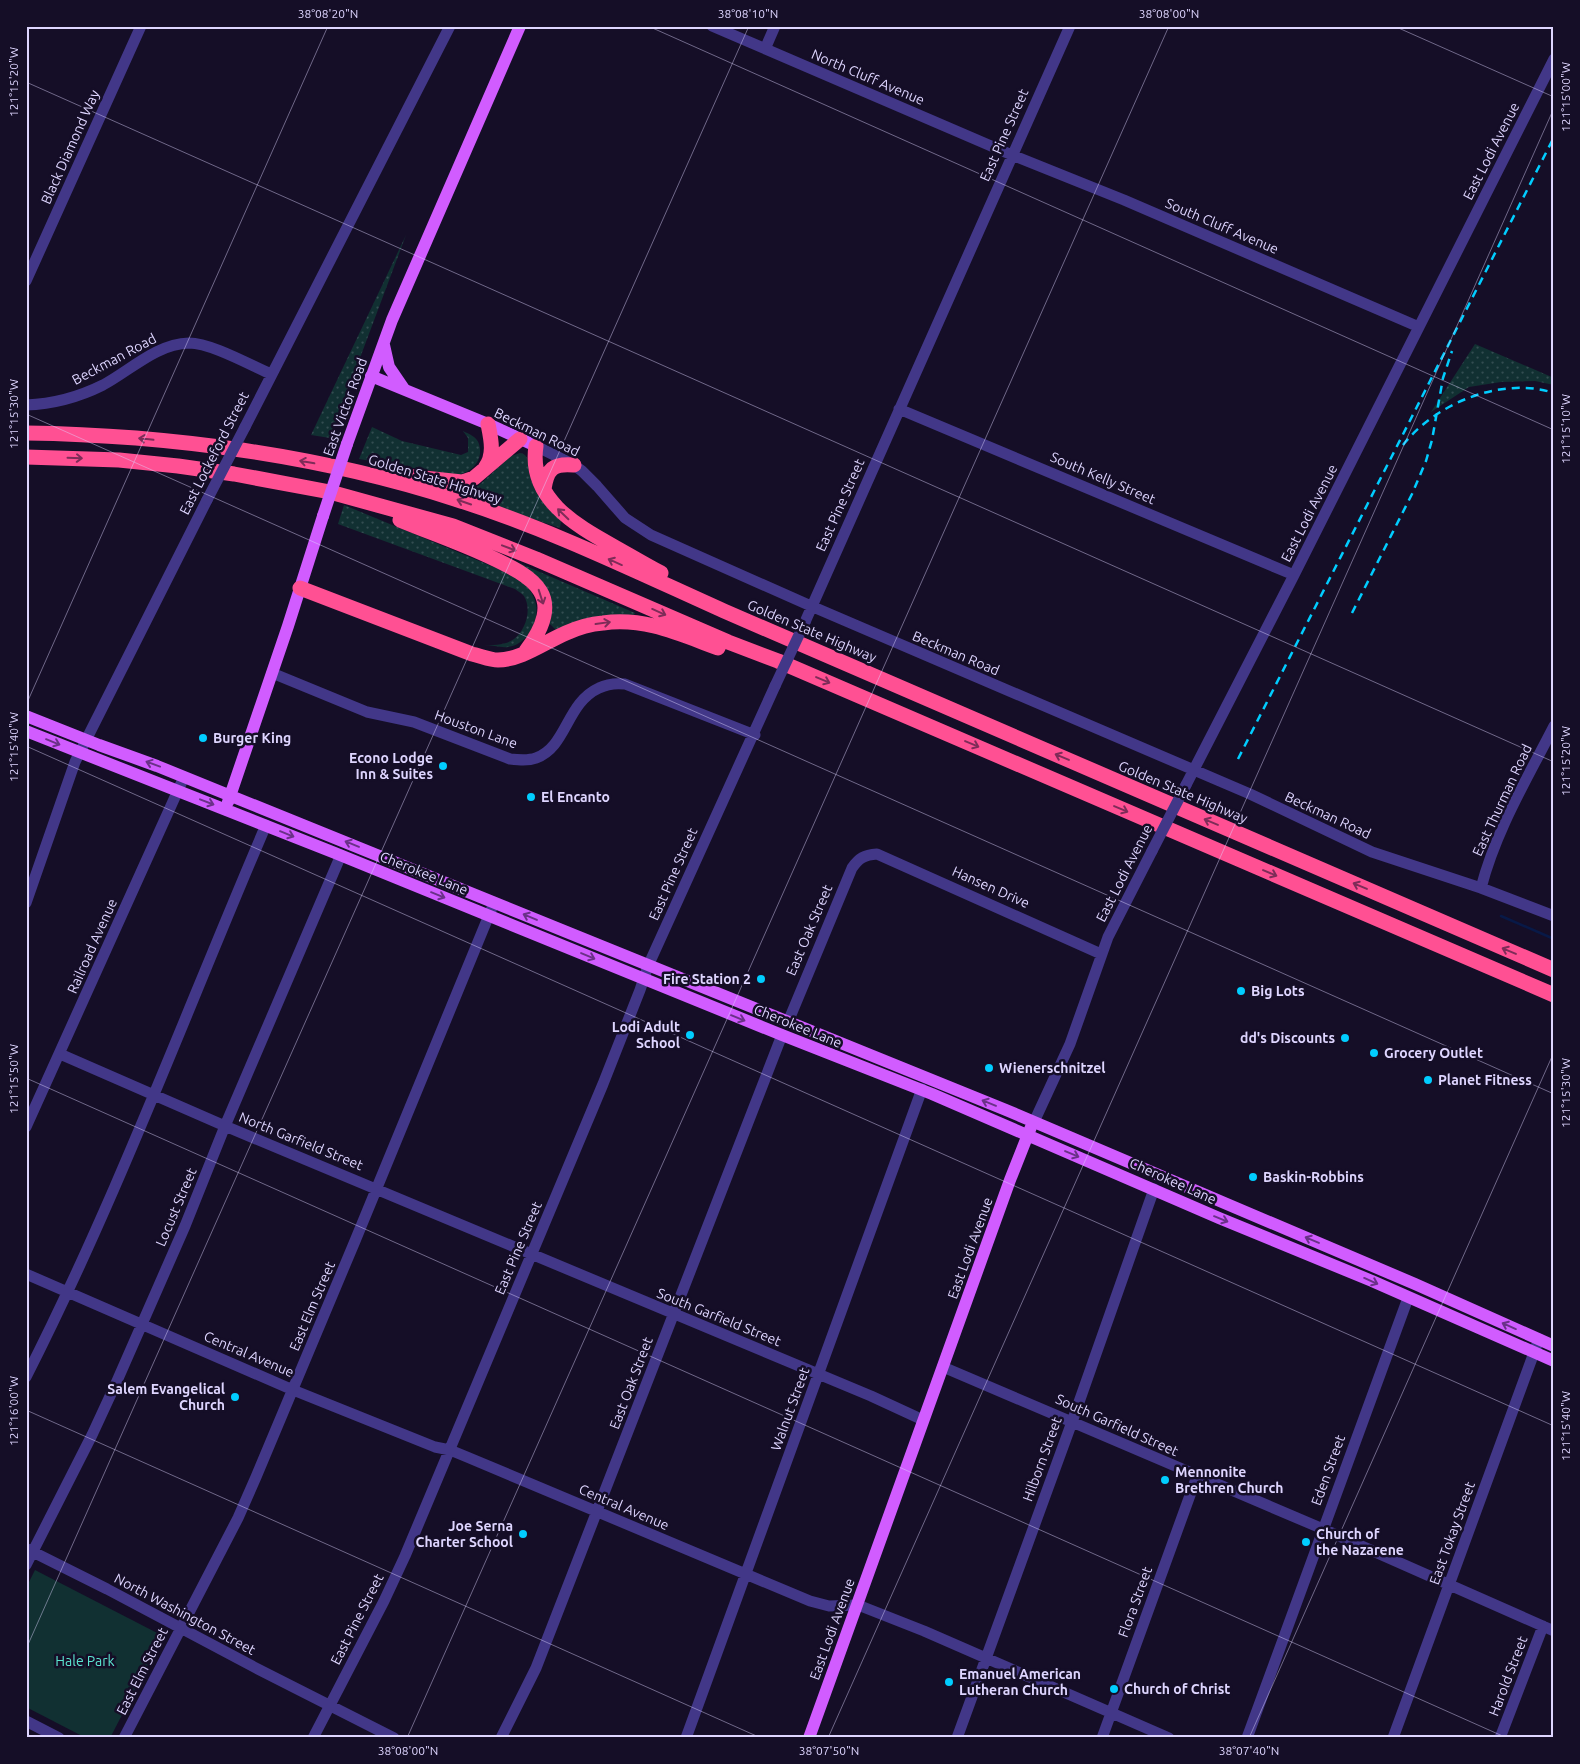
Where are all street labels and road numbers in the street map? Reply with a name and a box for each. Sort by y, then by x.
street label: North Cluff Avenue [809,46,927,108]
street label: East Pine Street [976,86,1032,184]
street label: Black Diamond Way [38,87,102,207]
street label: East Lodi Avenue [1460,100,1522,202]
street label: South Cluff Avenue [1163,195,1281,257]
street label: Beckman Road [69,330,159,388]
street label: East Victor Road [320,356,370,458]
street label: East Lockeford Street [176,389,252,517]
street label: Beckman Road [492,404,582,460]
street label: South Kelly Street [1048,449,1158,508]
street label: Golden State Highway [366,451,504,507]
street label: East Pine Street [812,456,868,554]
street label: East Lodi Avenue [1278,462,1340,564]
street label: Golden State Highway [745,597,879,666]
street label: Beckman Road [910,627,1002,679]
street label: Houston Lane [432,707,520,751]
street label: East Thurman Road [1469,741,1535,859]
street label: Golden State Highway [1116,758,1250,827]
street label: Beckman Road [1282,788,1374,842]
street label: East Lodi Avenue [1093,822,1155,924]
street label: East Pine Street [645,825,701,923]
street label: Cherokee Lane [378,848,470,898]
street label: Hansen Drive [950,863,1032,911]
street label: East Oak Street [783,882,836,978]
street label: Railroad Avenue [64,896,120,996]
street label: Cherokee Lane [752,1001,844,1051]
street label: North Garfield Street [237,1109,366,1173]
street label: Cherokee Lane [1127,1155,1219,1207]
street label: Locust Street [152,1165,200,1249]
street label: East Lodi Avenue [944,1195,996,1301]
street label: East Pine Street [491,1199,545,1297]
street label: East Elm Street [286,1258,338,1353]
street label: South Garfield Street [655,1285,784,1349]
street label: Central Avenue [202,1328,296,1380]
street label: East Oak Street [606,1334,656,1431]
street label: Walnut Street [768,1365,813,1453]
street label: South Garfield Street [1053,1391,1181,1459]
street label: Hilborn Street [1019,1414,1065,1503]
street label: Eden Street [1308,1432,1348,1507]
street label: East Tokay Street [1426,1479,1478,1587]
street label: Central Avenue [577,1481,671,1533]
street label: Flora Street [1115,1564,1155,1640]
street label: North Washington Street [112,1570,259,1658]
street label: East Pine Street [327,1571,387,1667]
street label: East Lodi Avenue [806,1576,858,1682]
street label: East Elm Street [113,1624,171,1717]
street label: Harold Street [1485,1633,1531,1718]

